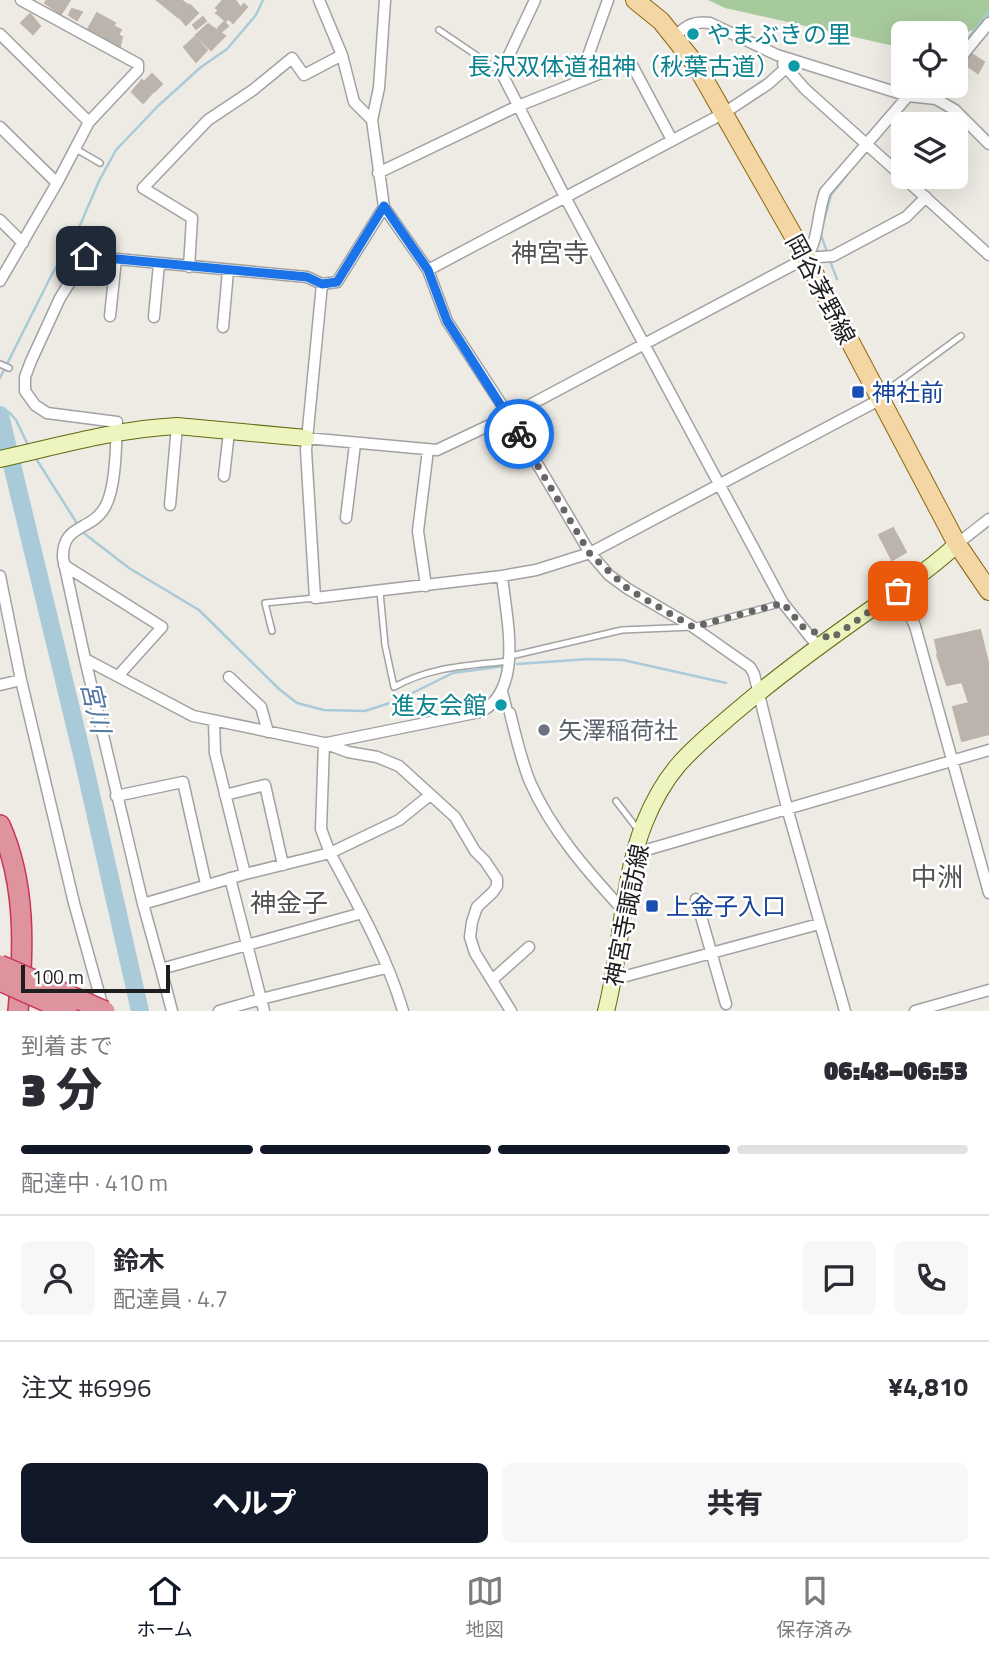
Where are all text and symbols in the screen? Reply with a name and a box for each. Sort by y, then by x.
place label: やまぶきの里 [707,16,851,52]
map controls [891,21,968,189]
button: locate [891,21,968,98]
marker: やまぶきの里 [685,26,701,42]
place label: 長沢双体道祖神（秋葉古道） [468,48,780,84]
marker: 長沢双体道祖神（秋葉古道） [786,58,802,74]
button: layers [891,112,968,189]
pin [56,226,116,286]
street label: 岡谷茅野線 [777,228,865,350]
district label: 神宮寺 [511,233,589,272]
icon: home [67,237,105,275]
place label: 神社前 [872,374,944,410]
marker: 神社前 [850,384,866,400]
courier [484,399,554,469]
icon: bike [500,415,538,453]
pin [868,561,928,621]
icon: bag [879,572,917,610]
water label: 宮川 [71,677,122,740]
place label: 進友会館 [391,687,487,723]
marker: 進友会館 [493,697,509,713]
place label: 矢澤稲荷社 [558,712,678,748]
marker: 矢澤稲荷社 [536,722,552,738]
street label: 神宮寺諏訪線 [595,841,657,989]
district label: 中洲 [911,857,963,896]
district label: 神金子 [250,883,328,922]
place label: 上金子入口 [666,888,786,924]
marker: 上金子入口 [644,898,660,914]
scale bar [21,962,170,994]
text: 100 m [32,962,84,991]
text: 到着まで [21,1028,113,1063]
text: 06:48–06:53 [824,1051,968,1090]
text: 3 分 [21,1054,102,1124]
text: 配達中 · 410 m [21,1165,168,1200]
button: person [21,1241,95,1315]
text: 鈴木 [113,1241,165,1280]
button: chat [802,1241,876,1315]
button: phone [894,1241,968,1315]
text: 配達員 · 4.7 [113,1281,228,1316]
text: ¥4,810 [888,1367,968,1406]
text: 注文 #6996 [21,1368,152,1407]
button: ヘルプ [21,1463,488,1543]
button: 共有 [502,1463,968,1543]
tab: ホーム [136,1572,193,1643]
tab: 地図 [466,1572,504,1643]
tab: 保存済み [777,1572,853,1643]

